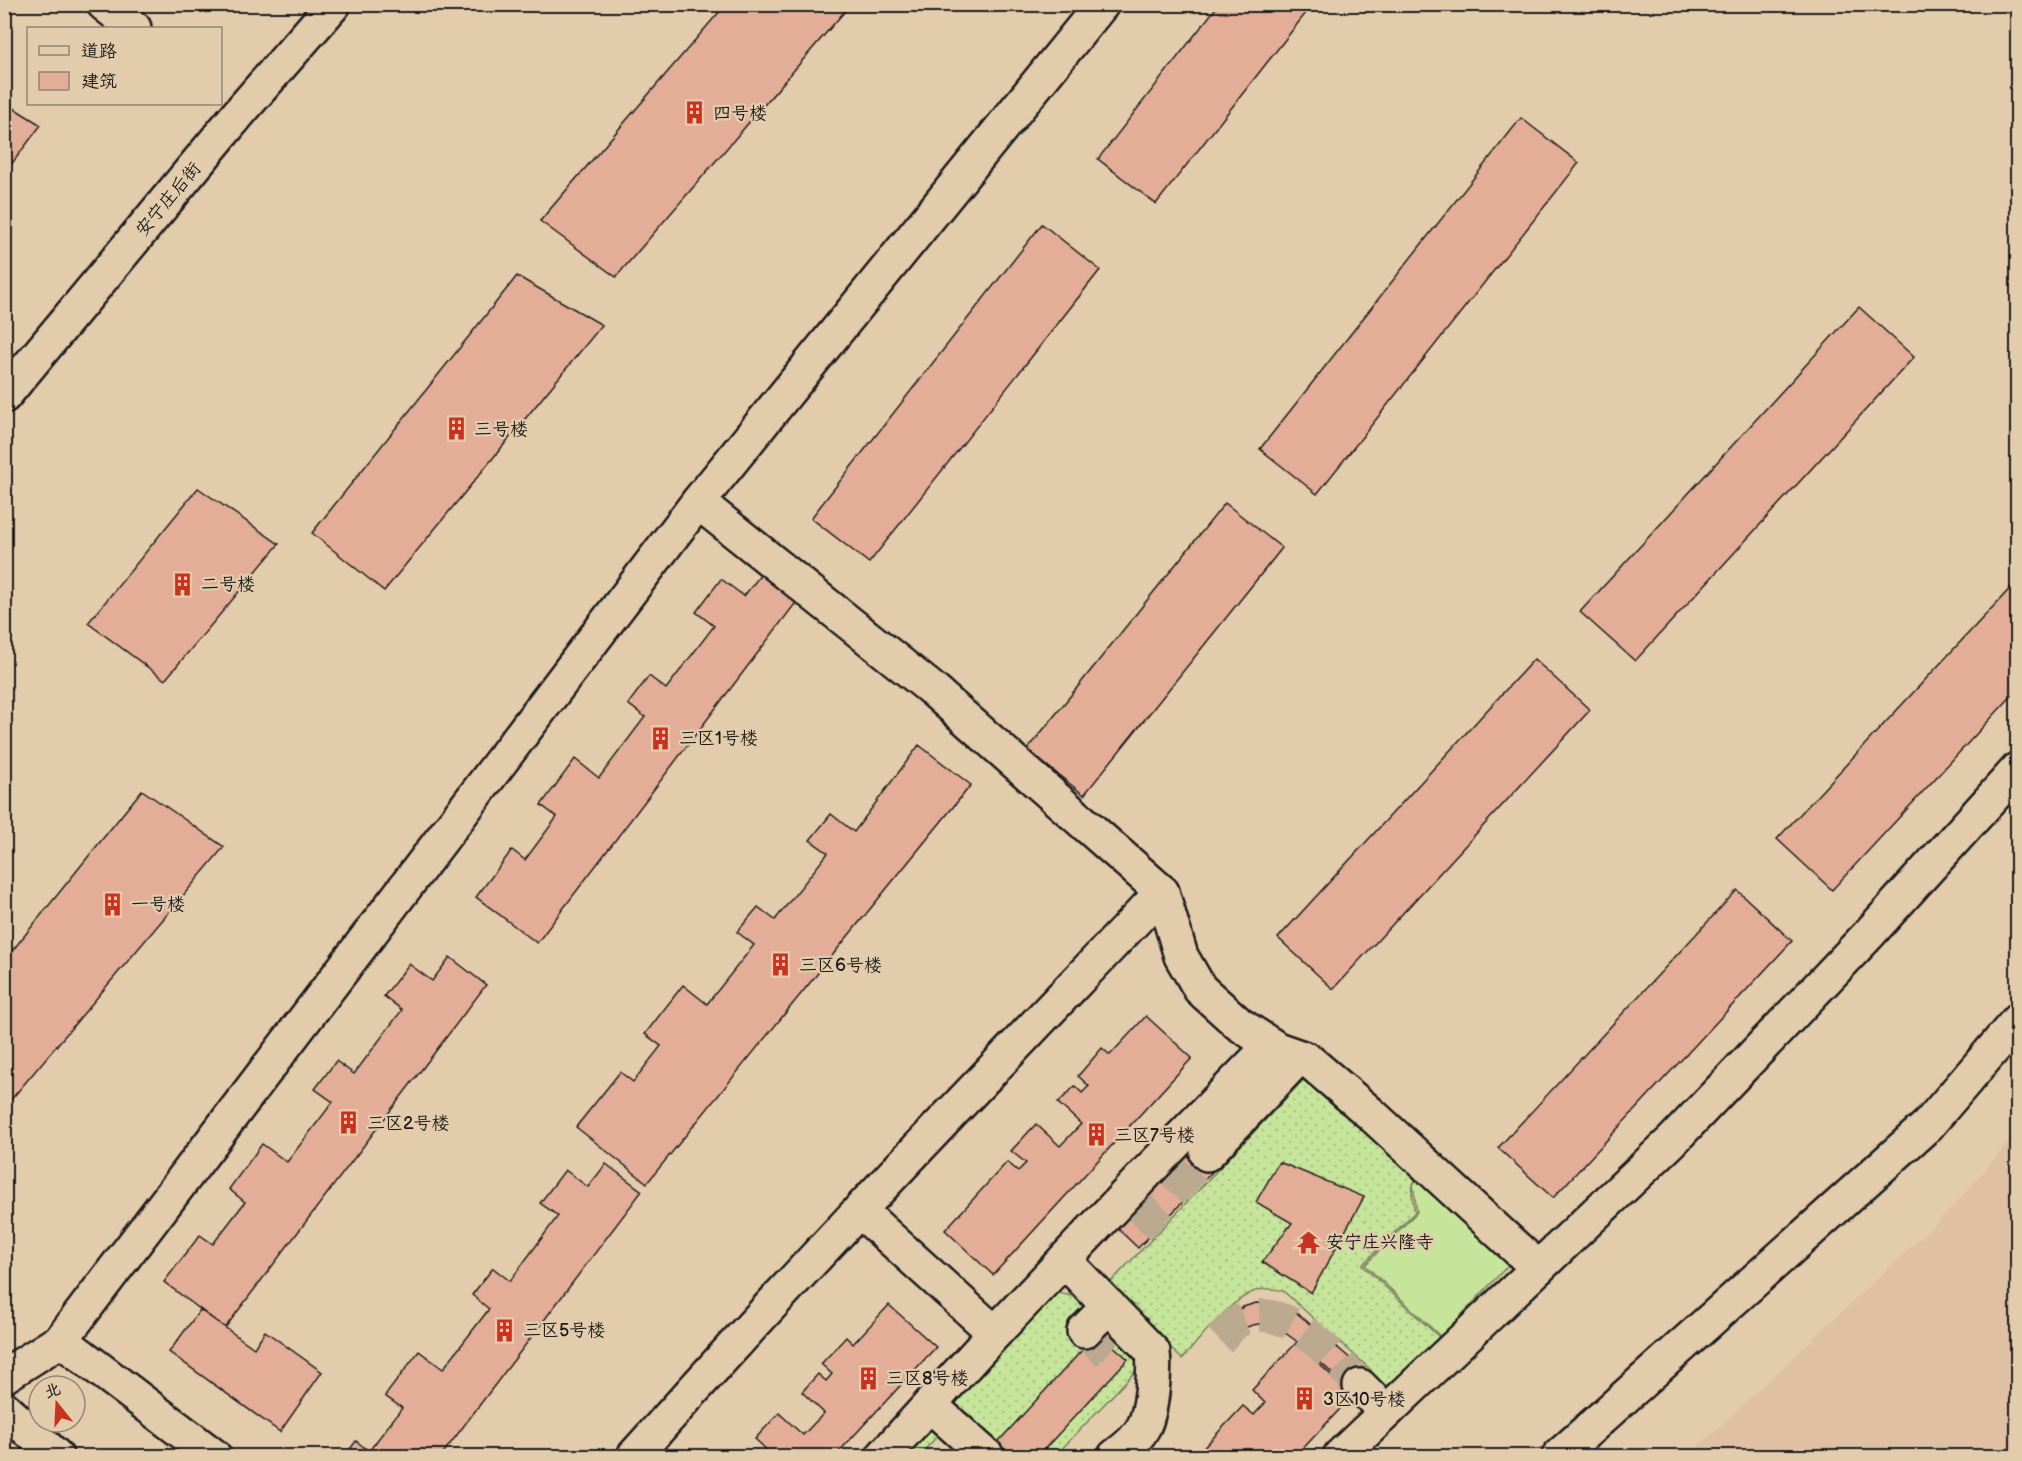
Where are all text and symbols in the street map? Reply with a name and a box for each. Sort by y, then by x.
legend [27,27,222,105]
text: 道路 [81,41,117,62]
text: 建筑 [81,71,117,92]
building icon: 四号楼 [682,100,708,126]
place label: 四号楼 [713,103,767,124]
street label: 安宁庄后街 [131,158,205,241]
building icon: 三号楼 [443,416,469,442]
place label: 三号楼 [474,419,528,440]
building icon: 二号楼 [170,571,196,597]
place label: 二号楼 [201,574,255,595]
building icon: 三区1号楼 [648,725,674,751]
place label: 三区1号楼 [679,728,758,749]
building icon: 一号楼 [100,891,126,917]
place label: 一号楼 [131,894,185,915]
building icon: 三区6号楼 [768,952,794,978]
place label: 三区6号楼 [799,955,882,976]
building icon: 三区2号楼 [336,1110,362,1136]
place label: 三区2号楼 [367,1113,450,1134]
building icon: 三区7号楼 [1083,1122,1109,1148]
place label: 三区7号楼 [1114,1125,1195,1146]
temple icon: 安宁庄兴隆寺 [1295,1229,1321,1255]
place label: 安宁庄兴隆寺 [1326,1232,1434,1253]
building icon: 三区5号楼 [492,1317,518,1343]
place label: 三区5号楼 [523,1320,605,1341]
building icon: 三区8号楼 [855,1365,881,1391]
place label: 三区8号楼 [886,1368,969,1389]
north arrow [27,1374,87,1434]
text: 北 [42,1380,63,1403]
building icon: 3区10号楼 [1292,1386,1318,1412]
place label: 3区10号楼 [1323,1389,1406,1410]

